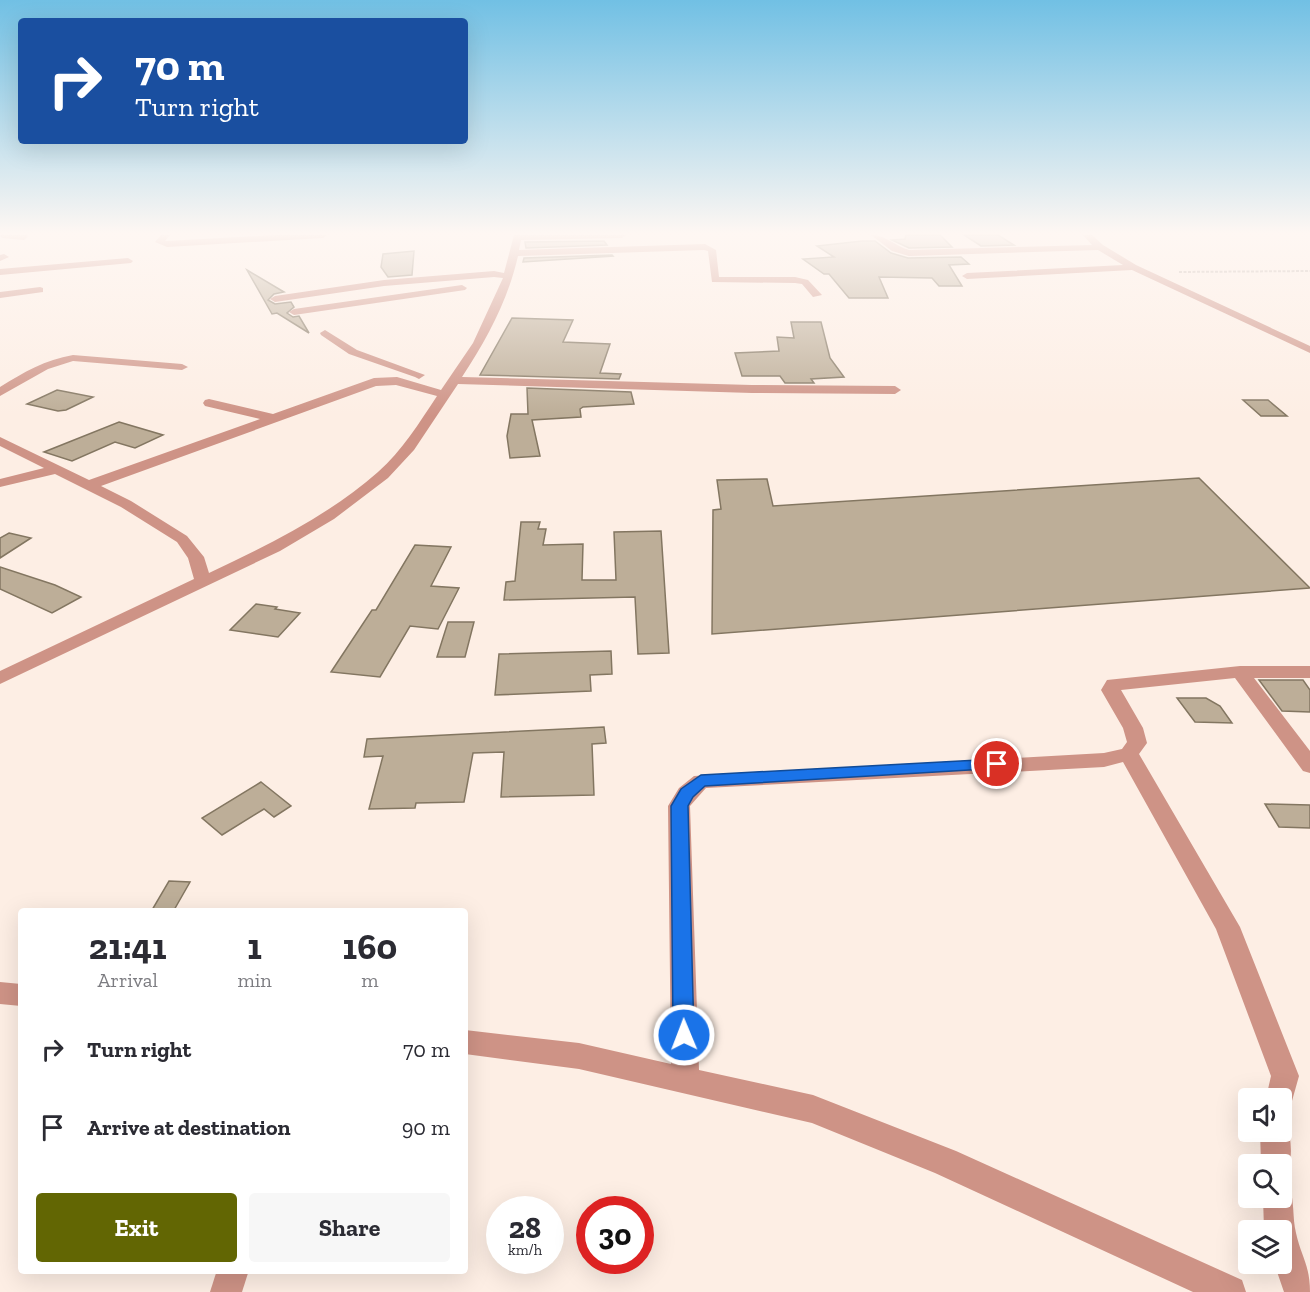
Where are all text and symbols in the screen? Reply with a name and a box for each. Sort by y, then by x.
text: 70 m [135,40,225,91]
icon: right [36,42,114,120]
text: Turn right [135,91,259,123]
pin [971,738,1022,789]
icon: arrive [980,747,1013,780]
text: 21:41 [89,925,167,968]
text: 1 [247,925,262,968]
text: 160 [343,925,397,968]
text: Arrival [98,968,158,992]
text: min [237,968,272,992]
text: m [361,968,379,992]
position arrow [652,1003,716,1067]
icon: right [36,1033,69,1066]
text: Turn right [87,1036,191,1063]
text: 70 m [403,1036,450,1063]
map controls [1238,1088,1292,1274]
button: sound [1238,1088,1292,1142]
icon: arrive [36,1111,69,1144]
text: Arrive at destination [87,1114,290,1141]
text: 90 m [402,1114,450,1141]
button: search [1238,1154,1292,1208]
button: Exit [36,1193,237,1262]
button: Share [249,1193,450,1262]
speed limit sign: 30 [576,1196,654,1274]
text: 28 [509,1210,541,1246]
button: layers [1238,1220,1292,1274]
text: km/h [508,1241,542,1259]

